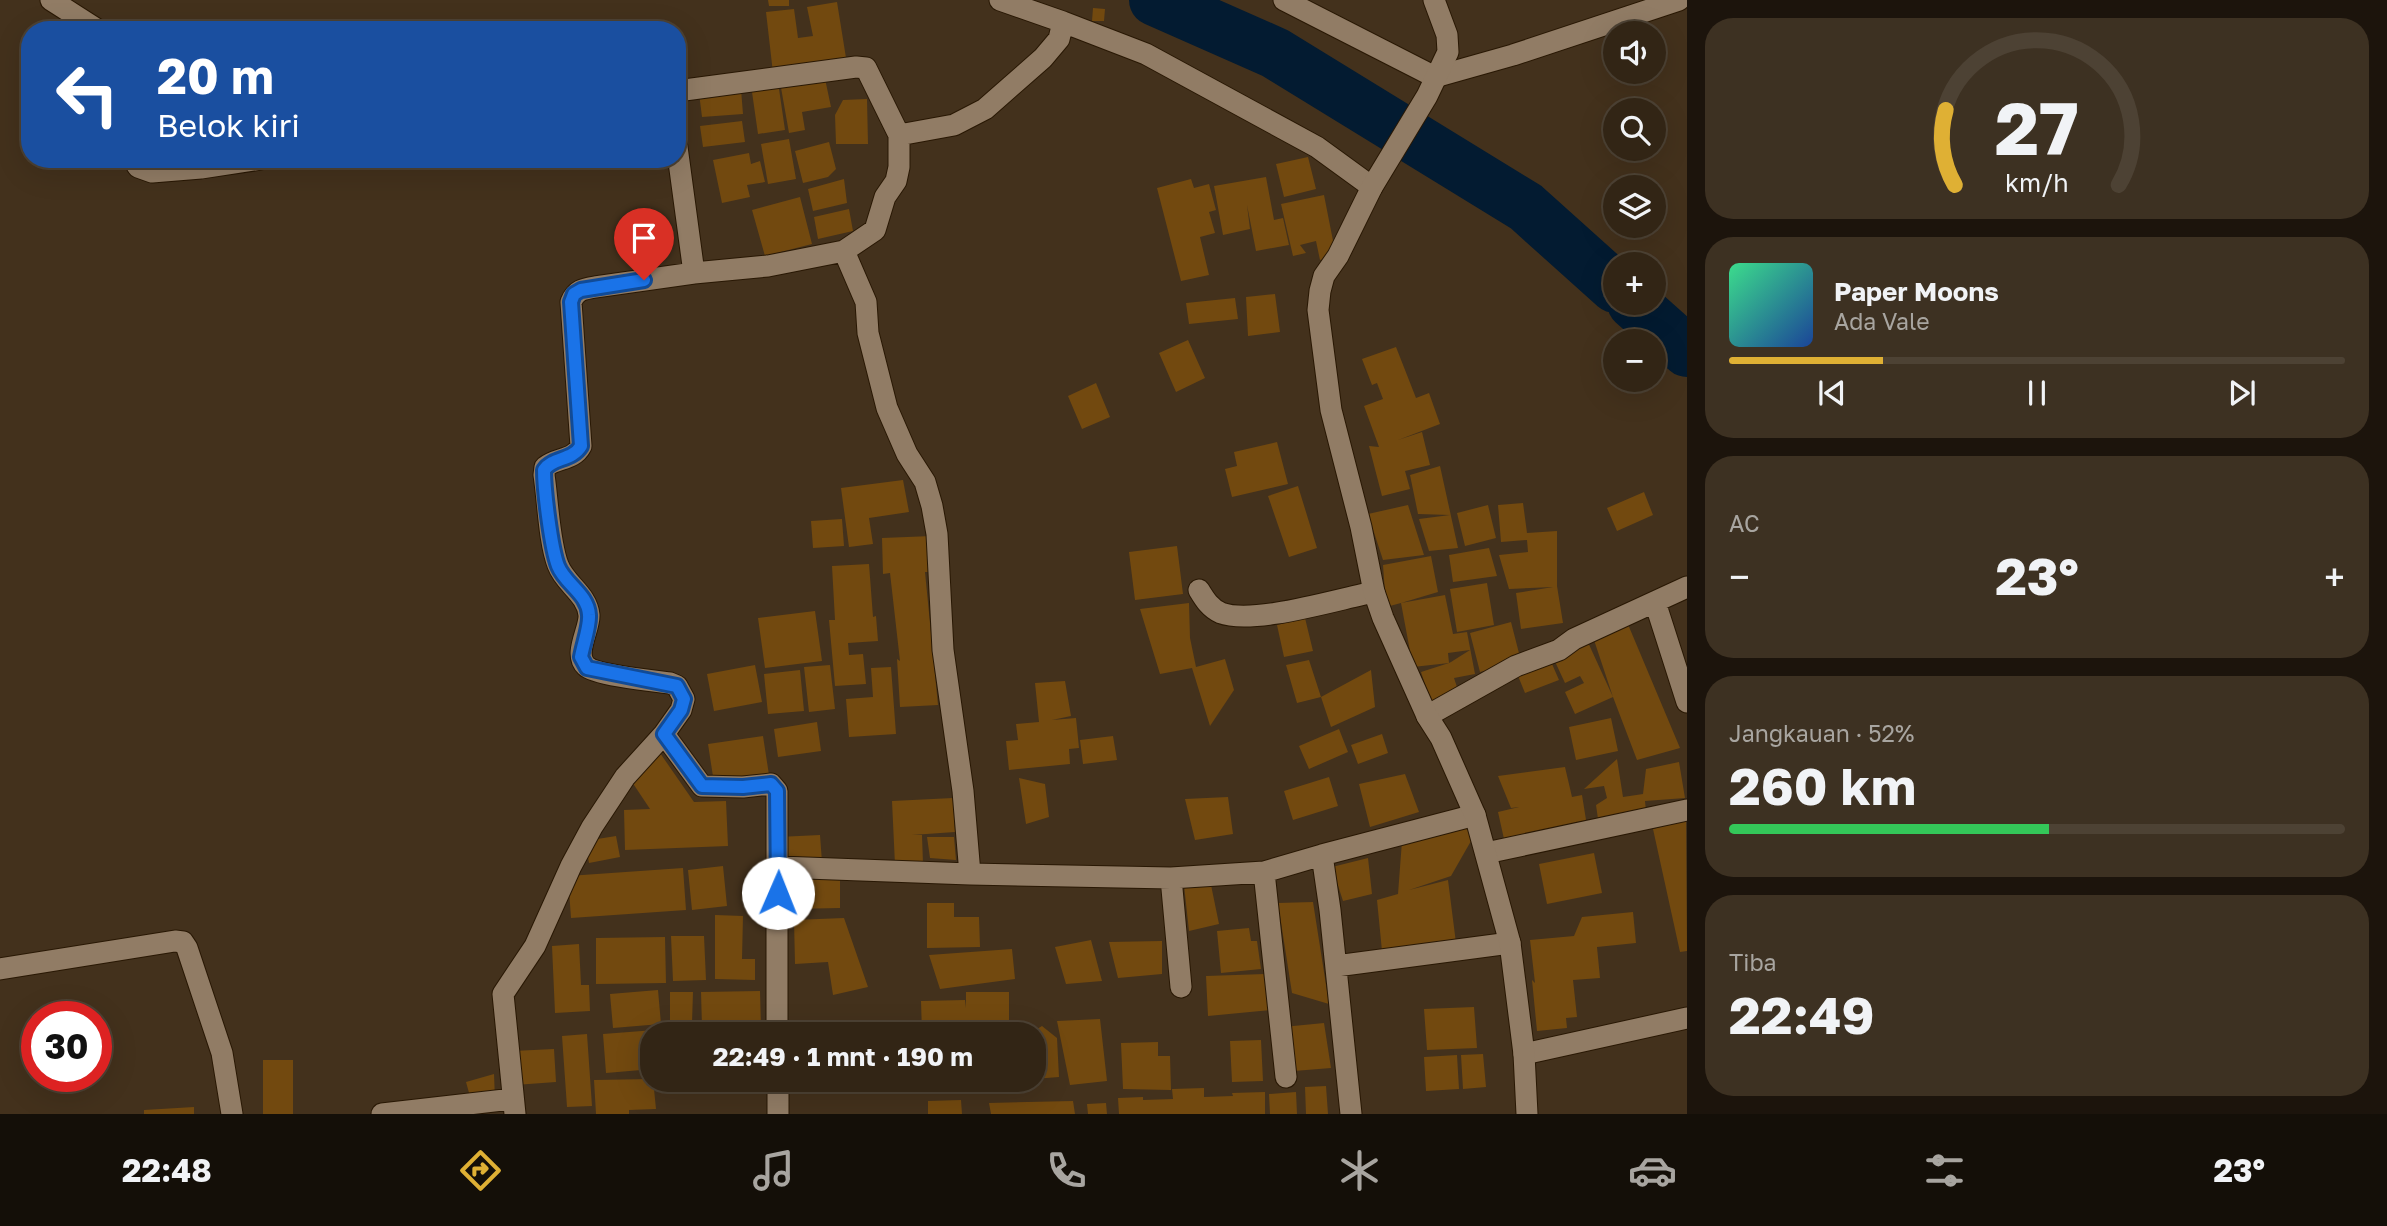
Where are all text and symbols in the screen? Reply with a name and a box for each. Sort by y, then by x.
map controls [1603,21,1666,392]
button: sound [1603,21,1666,84]
text: 20 m [157,46,274,105]
icon: left [42,49,133,140]
text: 27 [1995,84,2079,171]
button: search [1603,98,1666,161]
text: Belok kiri [157,106,300,144]
text: km/h [2005,166,2069,197]
button: layers [1603,175,1666,238]
pin [614,208,674,280]
icon: arrive [625,219,663,257]
button: + [1603,252,1666,315]
text: Paper Moons [1834,276,1999,307]
text: Ada Vale [1834,307,1930,335]
button: − [1603,329,1666,392]
icon: previous [1813,374,1851,412]
icon: pause [2018,374,2056,412]
icon: next [2223,374,2261,412]
text: AC [1729,509,1760,537]
text: 23° [1995,544,2079,606]
text: − [1729,554,1750,599]
text: + [2324,554,2345,599]
text: Jangkauan · 52% [1729,719,1914,747]
text: 260 km [1729,754,1916,816]
position arrow [741,856,815,930]
text: Tiba [1729,948,1777,976]
text: 22:49 [1729,983,1875,1045]
speed limit sign: 30 [21,1001,112,1092]
text: 22:49 · 1 mnt · 190 m [713,1041,973,1072]
icon: directions [456,1146,505,1195]
icon: music [749,1146,798,1195]
icon: phone [1042,1146,1091,1195]
icon: climate [1335,1146,1384,1195]
icon: car [1628,1146,1677,1195]
icon: filters [1920,1146,1969,1195]
text: 22:48 [122,1151,212,1189]
text: 23° [2213,1151,2265,1189]

